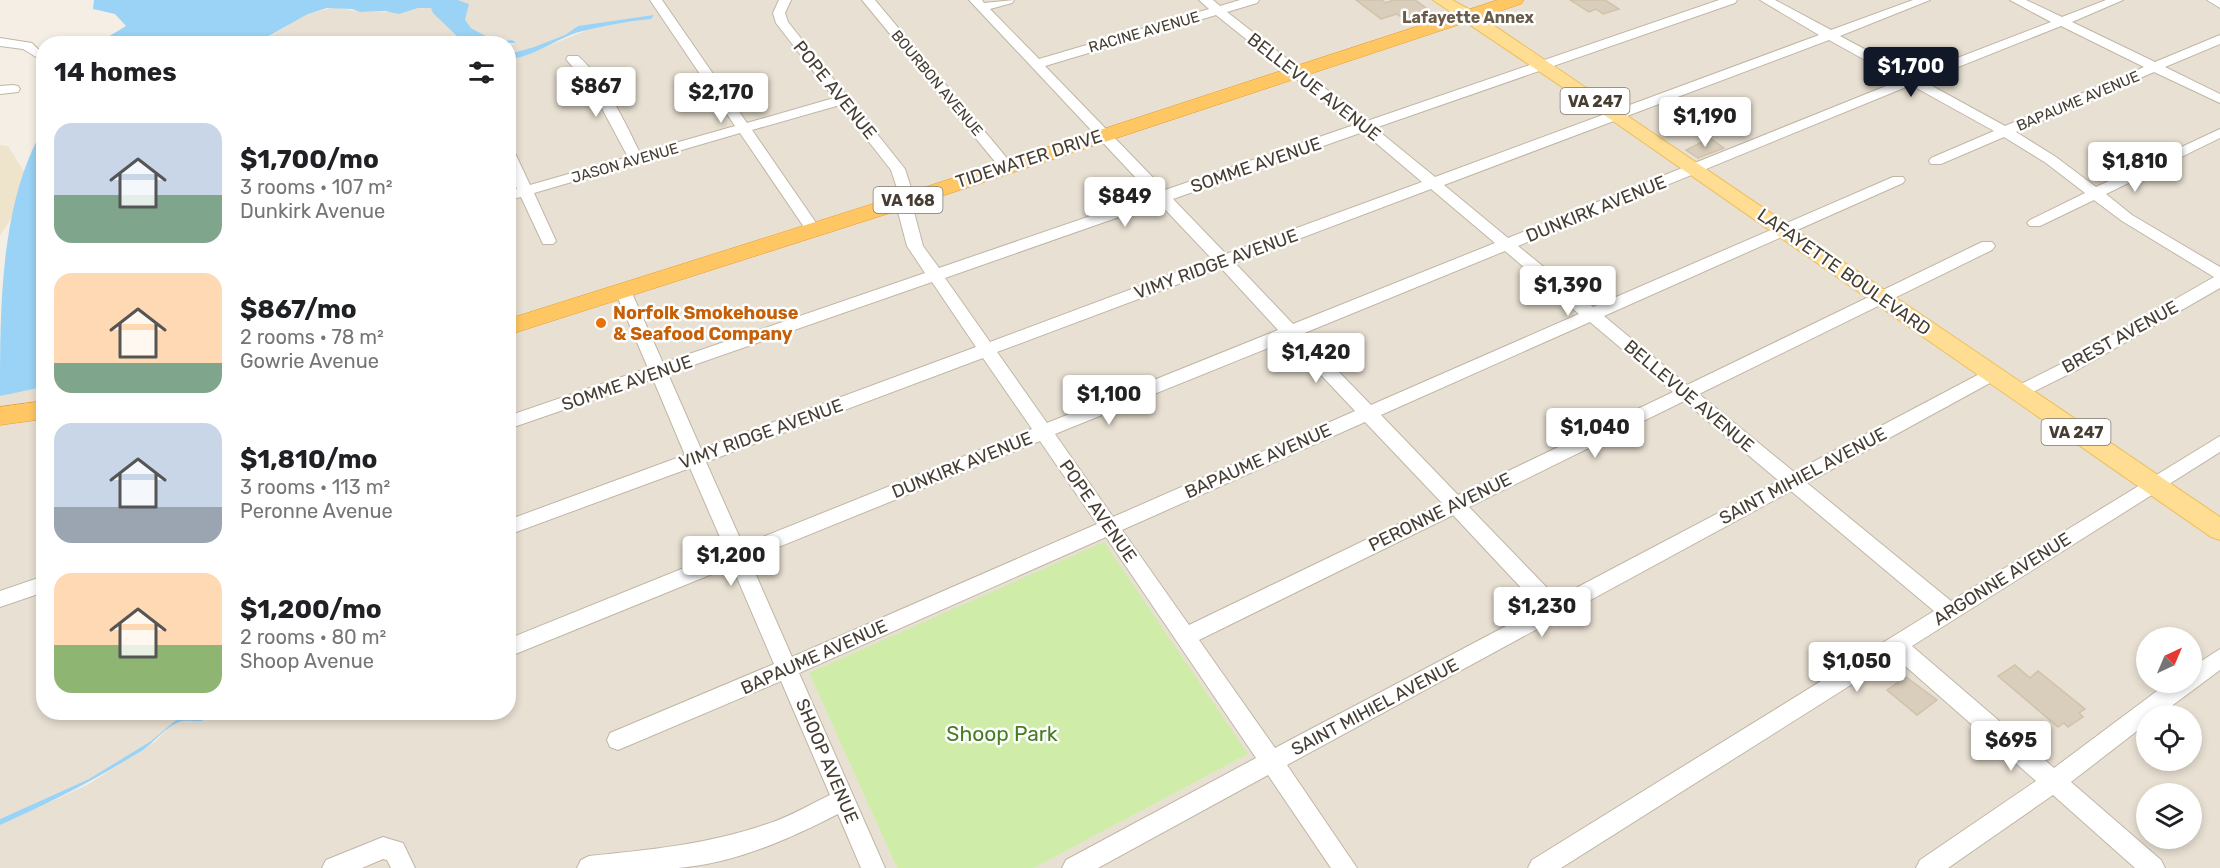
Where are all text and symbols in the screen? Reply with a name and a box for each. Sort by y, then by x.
street label: RACINE AVENUE [1086,8,1202,56]
district label: Lafayette Annex [1402,8,1535,27]
street label: BOURBON AVENUE [887,26,987,140]
street label: BELLEVUE AVENUE [1243,28,1385,146]
street label: POPE AVENUE [789,36,881,144]
pin: $1,700 [1862,47,1960,98]
text: $1,700 [1878,54,1944,78]
icon: filters [465,56,498,89]
text: 14 homes [54,57,177,88]
pin: $867 [560,67,632,118]
street label: BAPAUME AVENUE [2014,67,2142,135]
pin: $2,170 [672,73,770,124]
text: $867 [571,74,621,98]
text: $2,170 [688,80,754,104]
road number: VA 247 [1560,88,1630,114]
pin: $1,190 [1656,97,1754,148]
text: $1,190 [1673,104,1737,128]
street label: TIDEWATER DRIVE [953,125,1105,193]
street label: SOMME AVENUE [1188,132,1324,198]
street label: JASON AVENUE [569,139,681,187]
pin: $1,810 [2086,142,2184,193]
text: $1,700/mo [240,144,379,175]
icon: home [102,147,174,219]
text: $1,810 [2102,149,2168,173]
street label: DUNKIRK AVENUE [1523,171,1669,247]
text: 3 rooms · 107 m² [240,175,393,199]
pin: $849 [1089,177,1161,228]
text: $849 [1098,184,1152,208]
road number: VA 168 [874,187,942,213]
text: Dunkirk Avenue [240,199,385,223]
street label: LAFAYETTE BOULEVARD [1753,204,1935,340]
street label: VIMY RIDGE AVENUE [1131,224,1301,304]
pin: $1,390 [1519,266,1617,317]
text: $1,390 [1534,273,1602,297]
text: $867/mo [240,294,357,325]
street label: BREST AVENUE [2058,296,2182,378]
icon: home [102,297,174,369]
place label: Norfolk Smokehouse & Seafood Company [613,302,799,345]
marker: Norfolk Smokehouse & Seafood Company [594,316,608,330]
text: 2 rooms · 78 m² [240,325,384,349]
pin: $1,420 [1267,333,1365,384]
street label: BELLEVUE AVENUE [1619,335,1759,457]
text: $1,420 [1282,340,1350,364]
text: Gowrie Avenue [240,349,379,373]
street label: SOMME AVENUE [559,350,695,416]
pin: $1,100 [1060,375,1158,426]
text: $1,100 [1077,382,1141,406]
street label: VIMY RIDGE AVENUE [676,394,846,474]
pin: $1,040 [1546,408,1644,459]
text: $1,040 [1560,415,1630,439]
street label: BAPAUME AVENUE [1181,419,1335,503]
road number: VA 247 [2042,419,2110,445]
street label: SAINT MIHIEL AVENUE [1716,423,1890,529]
street label: DUNKIRK AVENUE [889,427,1035,503]
text: $1,810/mo [240,444,377,475]
icon: home [102,447,174,519]
street label: POPE AVENUE [1055,456,1141,566]
street label: PERONNE AVENUE [1365,468,1515,556]
text: 3 rooms · 113 m² [240,475,390,499]
text: Peronne Avenue [240,499,393,523]
street label: ARGONNE AVENUE [1929,528,2075,630]
pin: $1,200 [682,536,780,587]
text: $1,200 [696,543,766,567]
pin: $1,230 [1493,587,1591,638]
text: $1,200/mo [240,594,382,625]
text: $1,230 [1508,594,1576,618]
icon: home [102,597,174,669]
street label: BAPAUME AVENUE [737,615,891,699]
text: 2 rooms · 80 m² [240,625,386,649]
north arrow [2136,627,2202,693]
map controls [2136,627,2202,849]
pin: $1,050 [1808,642,1906,693]
text: Shoop Avenue [240,649,374,673]
text: $1,050 [1823,649,1891,673]
street label: SAINT MIHIEL AVENUE [1288,654,1462,760]
street label: SHOOP AVENUE [791,695,863,827]
button: locate [2136,705,2202,771]
park label: Shoop Park [946,721,1058,746]
pin: $695 [1975,721,2047,772]
text: $695 [1985,728,2037,752]
button: layers [2136,783,2202,849]

